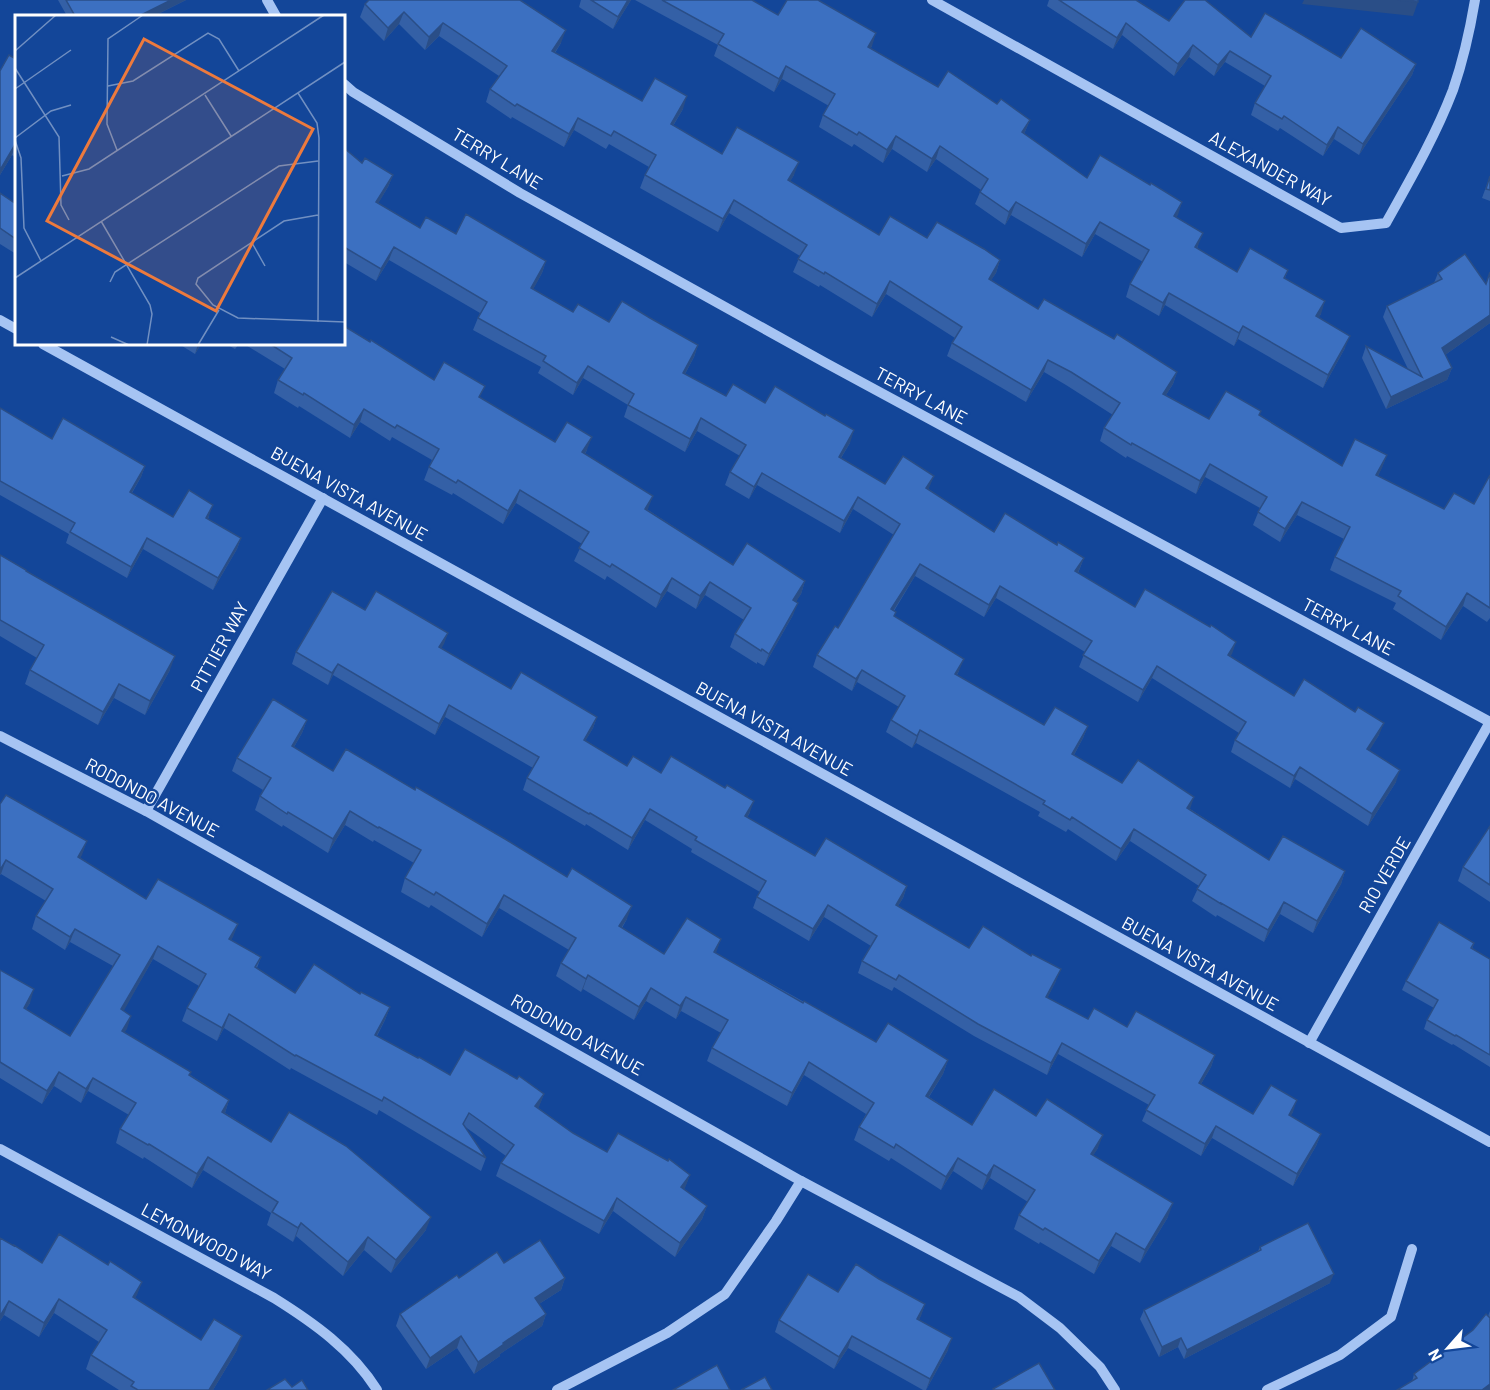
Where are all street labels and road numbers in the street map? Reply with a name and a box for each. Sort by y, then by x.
street label: TERRY LANE [448,123,547,194]
street label: ALEXANDER WAY [1206,126,1335,211]
street label: TERRY LANE [872,362,971,429]
street label: BUENA VISTA AVENUE [267,441,432,545]
street label: TERRY LANE [1299,593,1398,660]
street label: PITTIER WAY [185,597,253,696]
street label: BUENA VISTA AVENUE [692,676,857,780]
street label: RODONDO AVENUE [82,753,223,842]
street label: RIO VERDE [1353,832,1415,917]
street label: BUENA VISTA AVENUE [1118,911,1283,1015]
street label: RODONDO AVENUE [507,989,648,1080]
street label: LEMONWOOD WAY [138,1198,275,1285]

